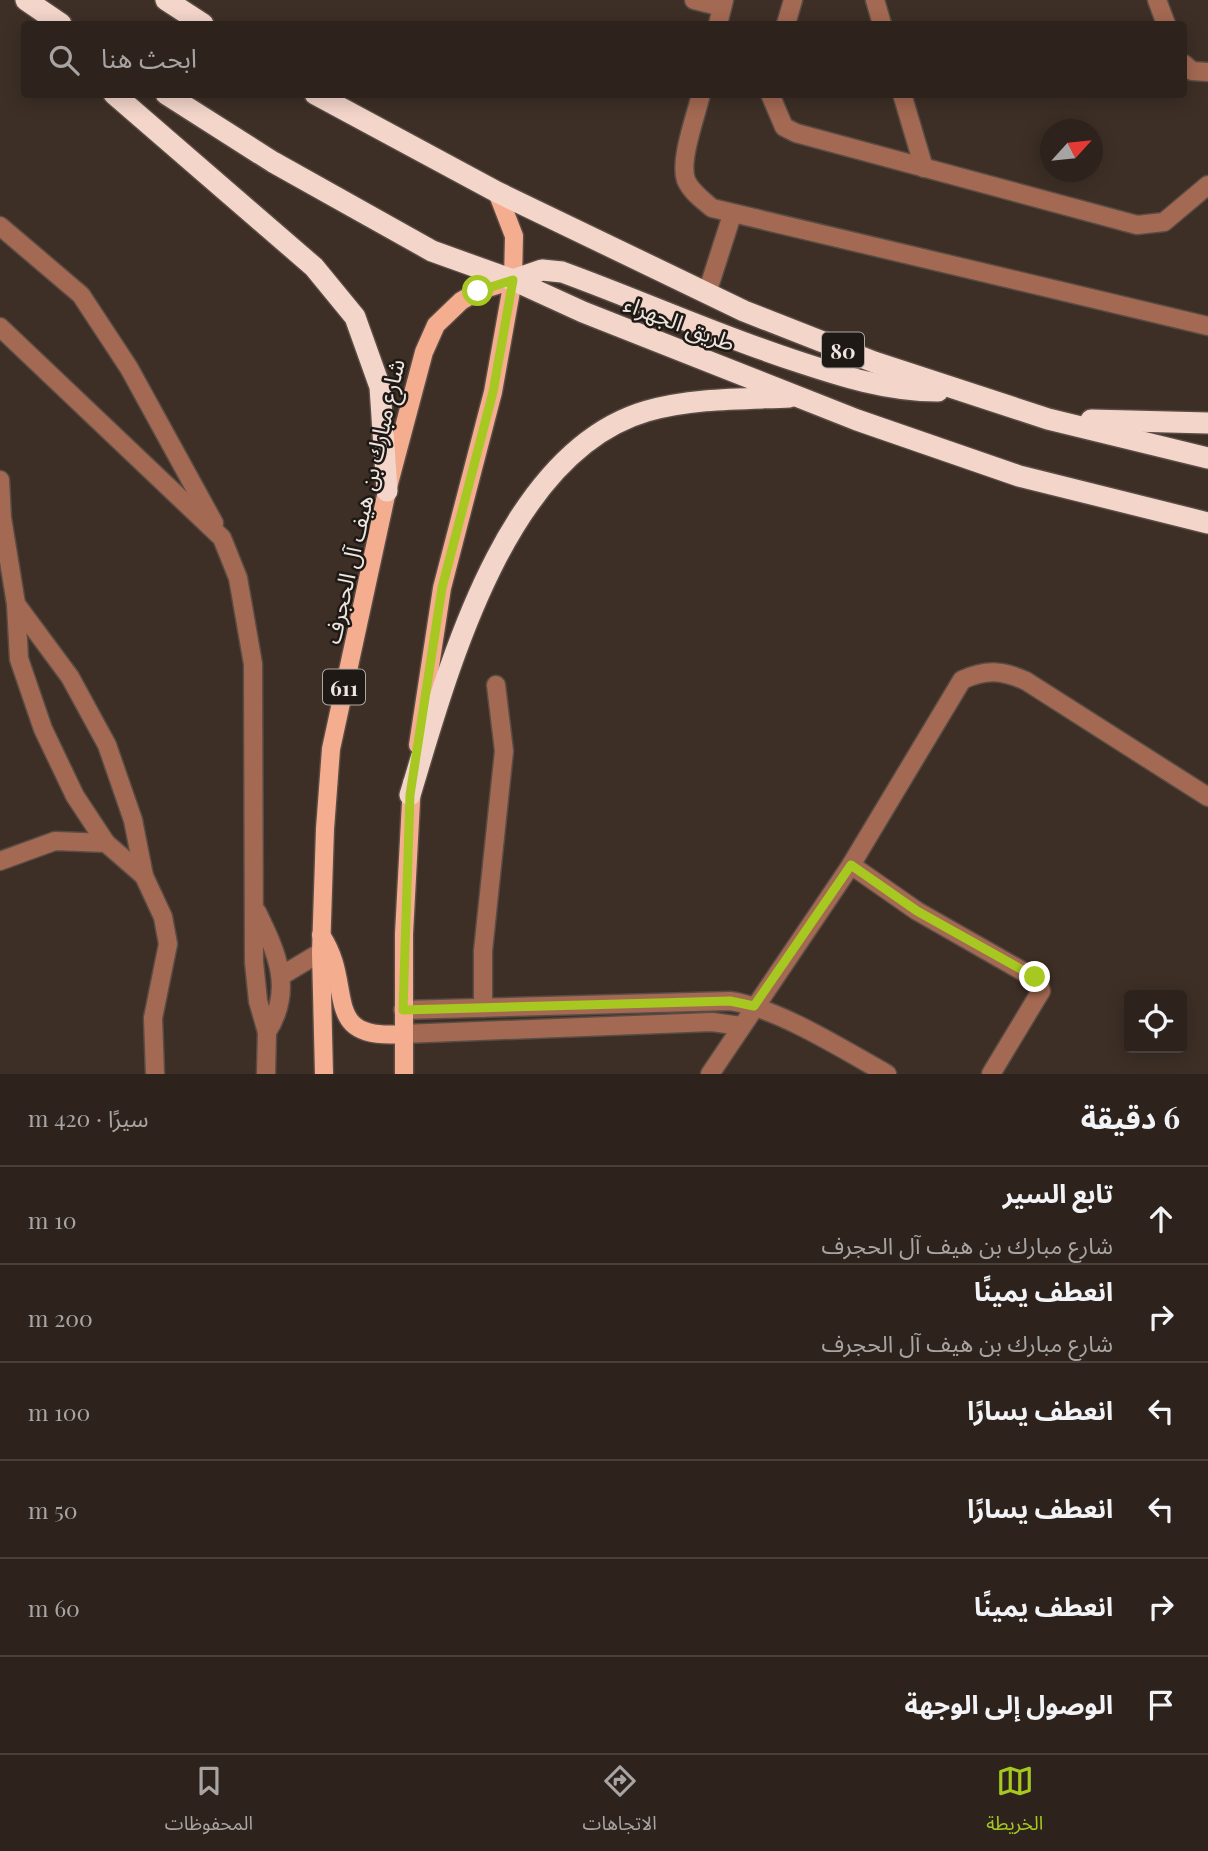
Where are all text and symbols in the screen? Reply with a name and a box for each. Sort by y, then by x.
search box [21,21,1187,98]
text: ابحث هنا [101,40,197,75]
icon: search [45,41,83,79]
north arrow [1040,119,1103,182]
route start [462,275,493,306]
street label: طريق الجهراء [620,287,740,357]
road number: 80 [822,332,864,368]
street label: شارع مبارك بن هيف آل الحجرف [315,356,414,647]
road number: 611 [323,670,365,704]
route end [1019,961,1050,992]
map controls [1124,990,1187,1053]
button: locate [1124,990,1187,1053]
text: 6 دقيقة [1081,1097,1180,1137]
text: سيرًا · 420 m [28,1102,149,1133]
text: تابع السير [1003,1175,1113,1210]
icon: ahead [1142,1200,1180,1238]
text: 10 m [28,1204,76,1235]
text: شارع مبارك بن هيف آل الحجرف [822,1229,1113,1260]
text: انعطف يمينًا [974,1273,1113,1308]
icon: right [1142,1298,1180,1336]
text: 200 m [28,1302,93,1333]
text: شارع مبارك بن هيف آل الحجرف [822,1327,1113,1358]
text: انعطف يسارًا [967,1392,1113,1427]
icon: left [1142,1392,1180,1430]
text: 100 m [28,1396,90,1427]
text: انعطف يسارًا [967,1490,1113,1525]
icon: left [1142,1490,1180,1528]
text: 50 m [28,1494,78,1525]
text: انعطف يمينًا [974,1588,1113,1623]
icon: right [1142,1588,1180,1626]
text: 60 m [28,1592,80,1623]
text: الوصول إلى الوجهة [905,1686,1113,1721]
icon: arrive [1142,1686,1180,1724]
tab: المحفوظات [165,1762,253,1844]
tab: الاتجاهات [583,1762,657,1844]
tab: الخريطة [986,1762,1043,1844]

